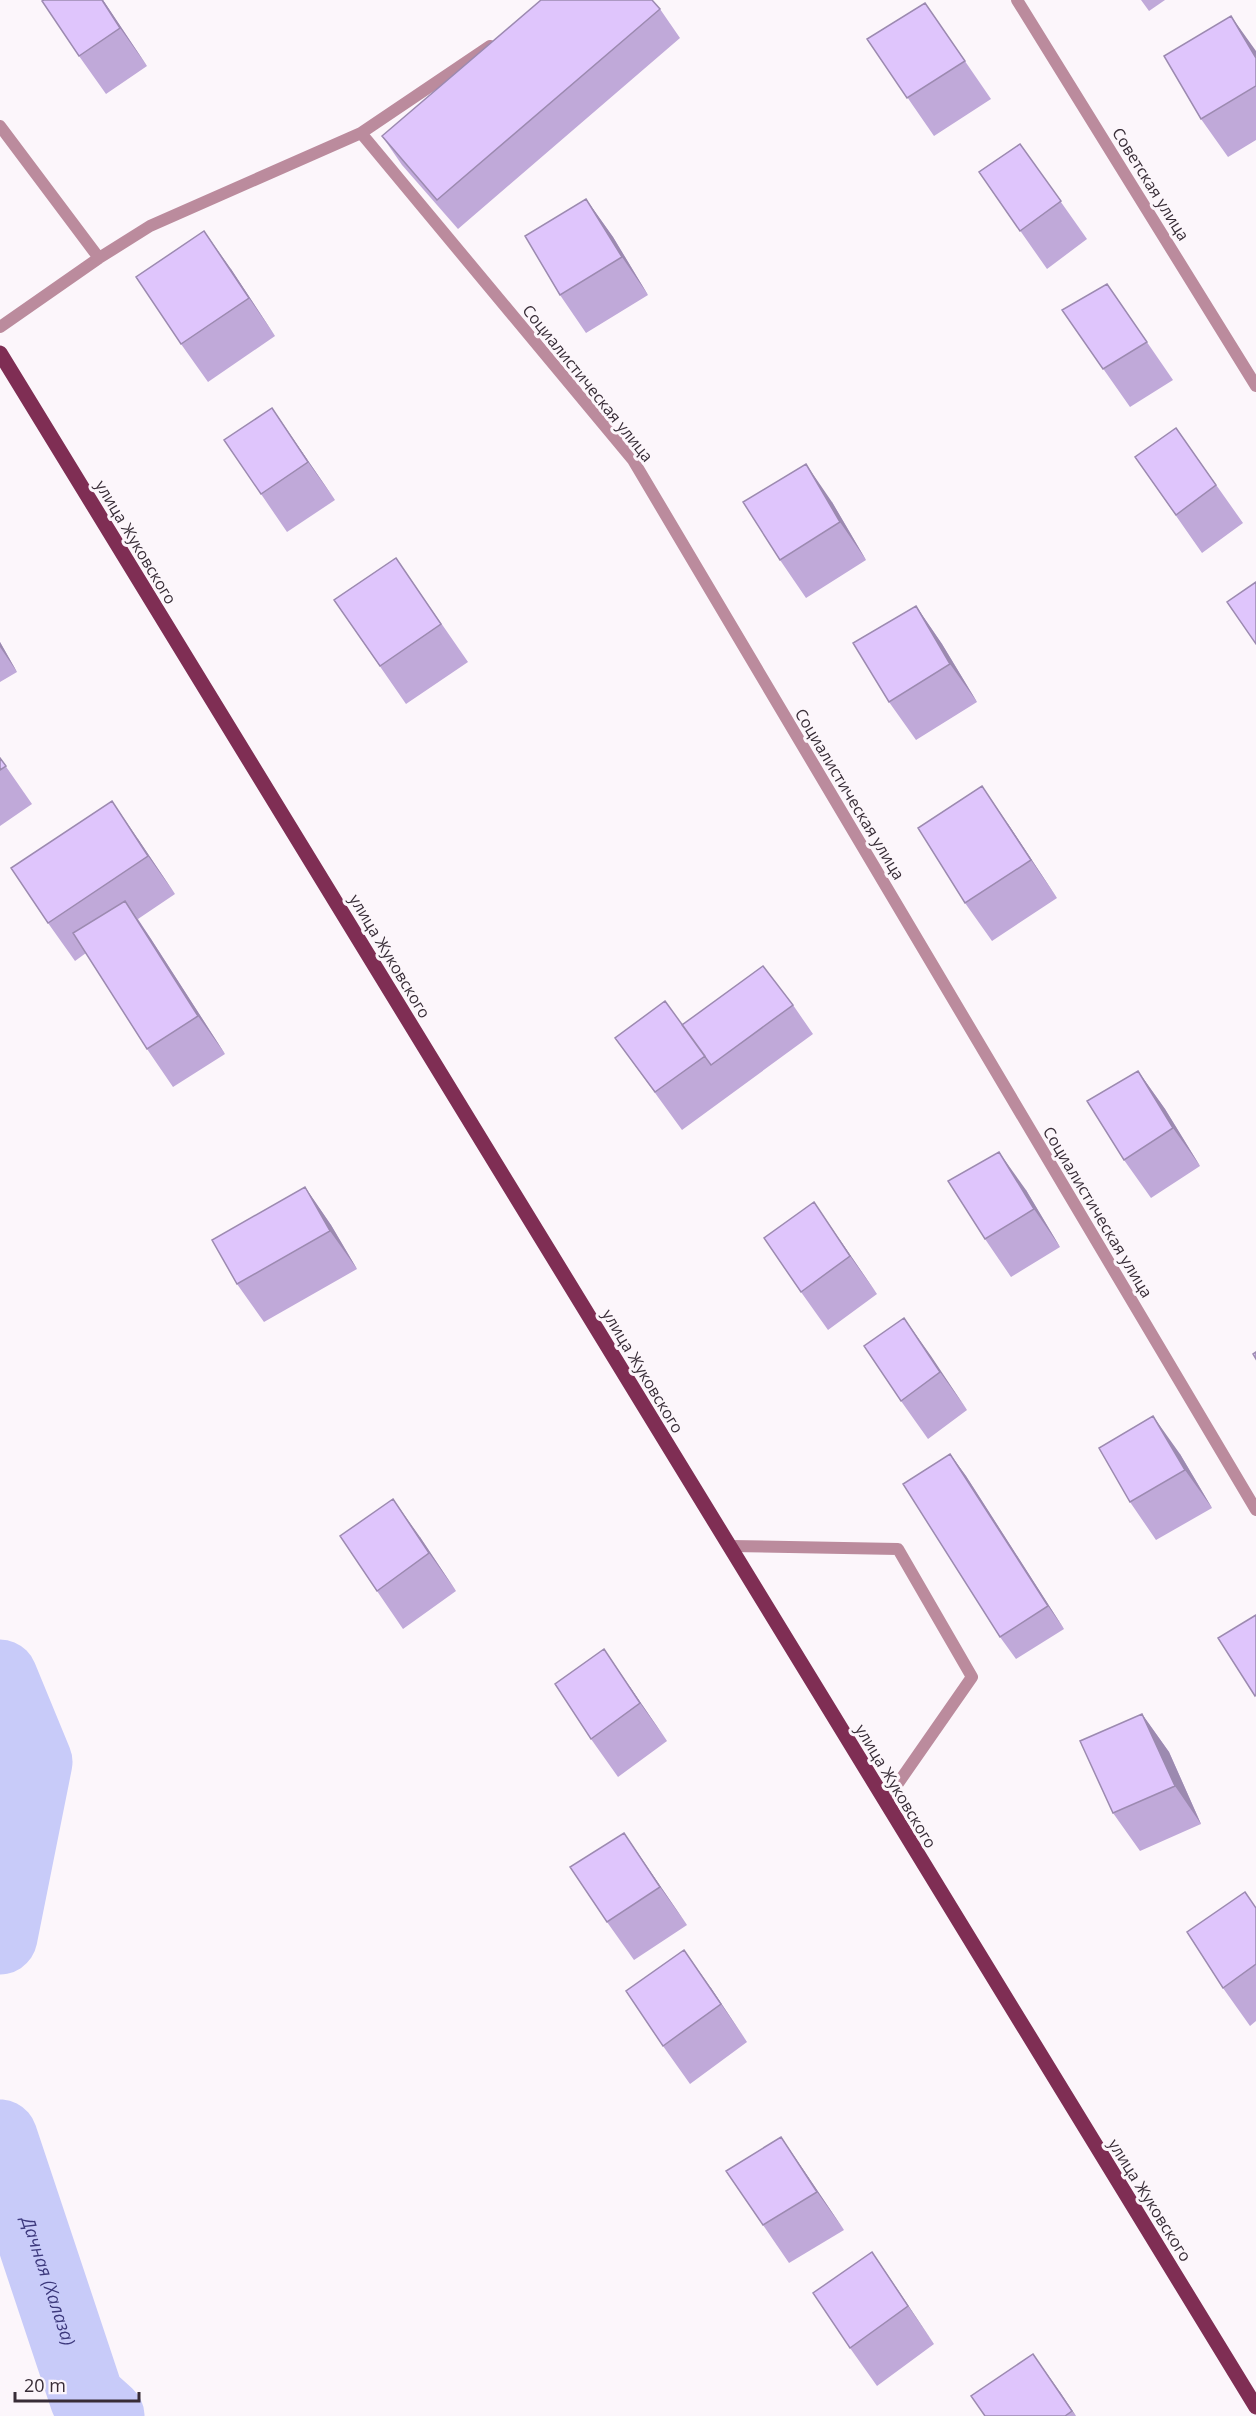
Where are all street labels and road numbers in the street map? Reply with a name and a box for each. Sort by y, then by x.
street label: Советская улица [1107,123,1195,245]
street label: Социалистическая улица [518,300,658,466]
street label: улица Жуковского [90,476,182,608]
street label: Социалистическая улица [790,704,910,884]
street label: улица Жуковского [344,890,436,1022]
street label: Социалистическая улица [1038,1122,1158,1302]
street label: улица Жуковского [597,1305,689,1437]
street label: улица Жуковского [850,1720,942,1852]
street label: улица Жуковского [1103,2134,1197,2266]

